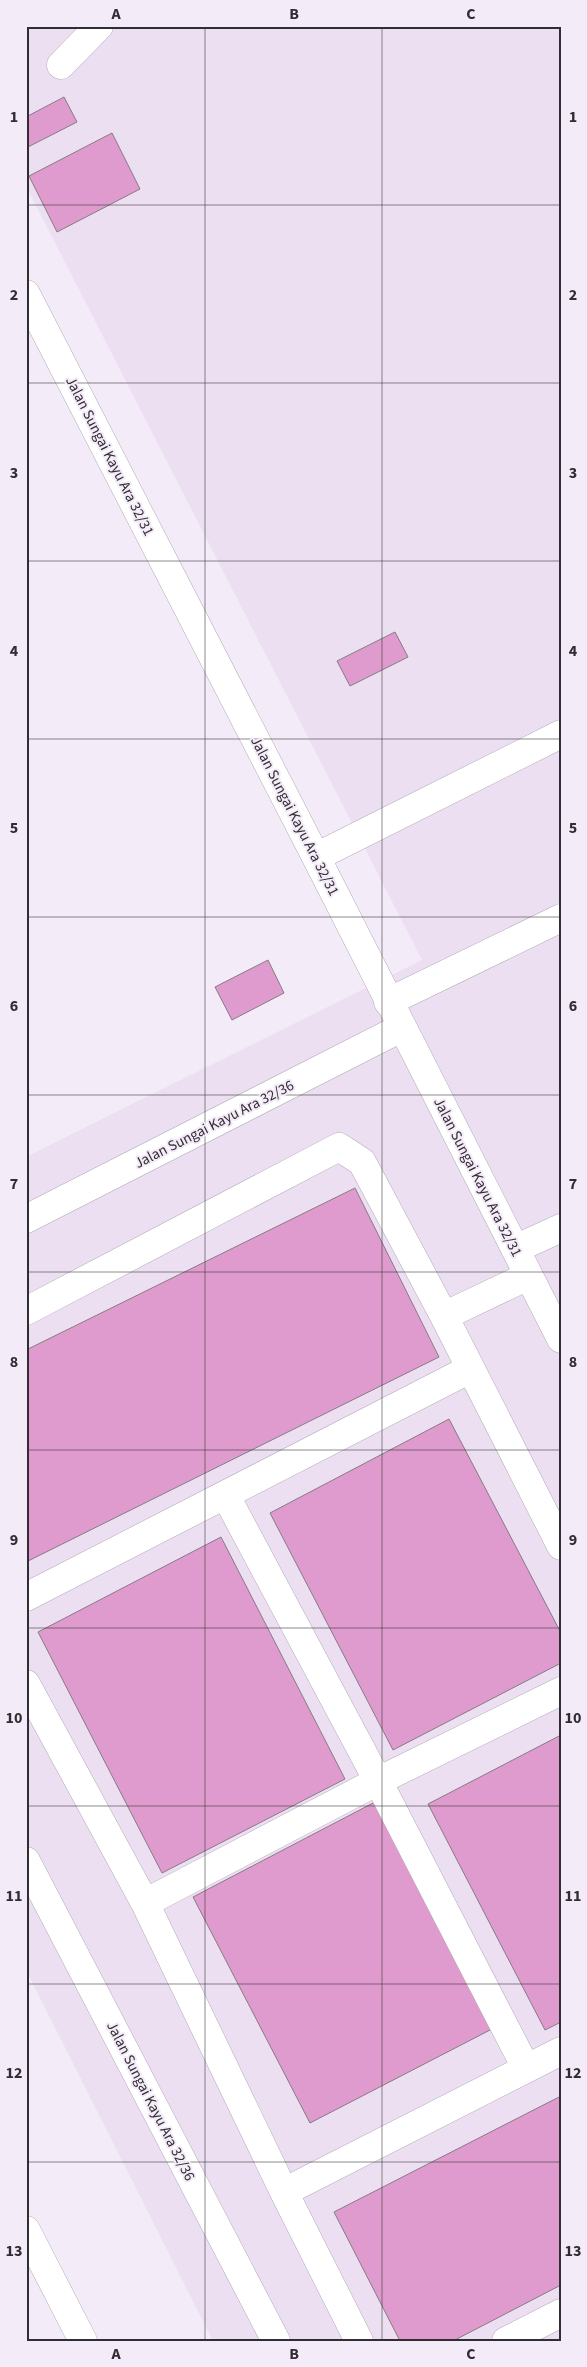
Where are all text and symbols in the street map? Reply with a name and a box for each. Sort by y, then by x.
text: A [110,3,121,25]
text: B [289,3,299,25]
text: C [466,3,476,25]
text: 1 [10,106,18,128]
text: 1 [569,106,577,128]
text: 2 [10,284,18,306]
text: 2 [569,284,577,306]
street label: Jalan Sungai Kayu Ara 32/31 [60,373,159,540]
text: 3 [10,462,18,484]
text: 3 [569,462,577,484]
text: 4 [10,640,19,662]
text: 4 [569,640,578,662]
street label: Jalan Sungai Kayu Ara 32/31 [245,733,344,900]
text: 5 [10,817,18,839]
text: 5 [569,817,577,839]
text: 6 [10,995,18,1017]
text: 6 [569,995,577,1017]
street label: Jalan Sungai Kayu Ara 32/36 [131,1075,298,1174]
street label: Jalan Sungai Kayu Ara 32/31 [428,1094,527,1261]
text: 7 [10,1173,18,1195]
text: 7 [569,1173,577,1195]
text: 8 [10,1351,18,1373]
text: 8 [569,1351,577,1373]
text: 9 [10,1529,18,1551]
text: 9 [569,1529,577,1551]
text: 10 [6,1707,22,1729]
text: 10 [565,1707,581,1729]
text: 11 [6,1885,22,1907]
text: 11 [565,1885,581,1907]
street label: Jalan Sungai Kayu Ara 32/36 [101,2018,200,2185]
text: 12 [6,2062,22,2084]
text: 12 [565,2062,581,2084]
text: 13 [6,2240,22,2262]
text: 13 [565,2240,581,2262]
text: A [110,2343,121,2365]
text: B [289,2343,299,2365]
text: C [466,2343,476,2365]

